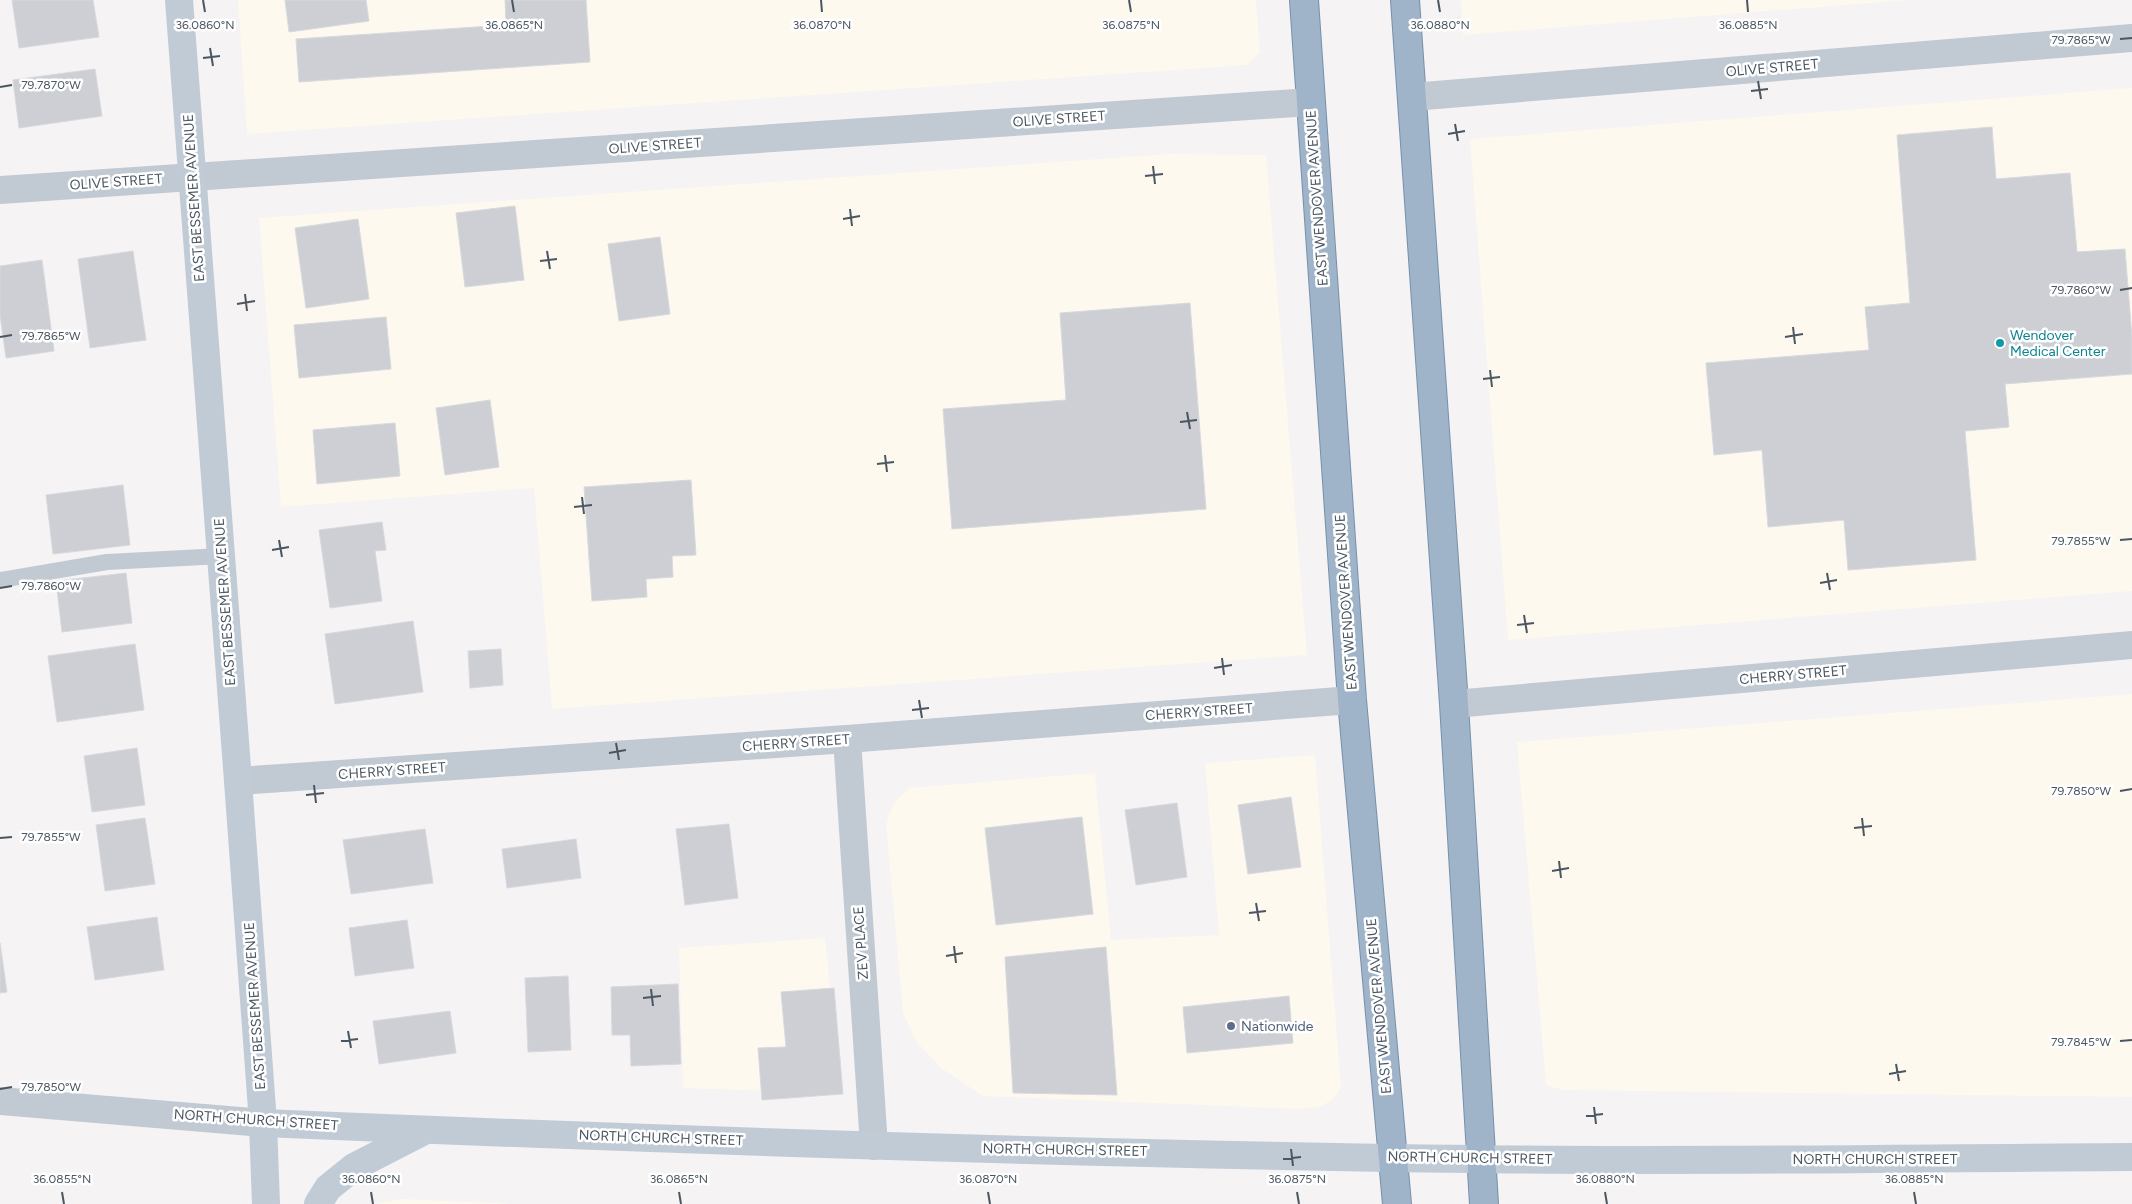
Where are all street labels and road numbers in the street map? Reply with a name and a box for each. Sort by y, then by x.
street label: OLIVE STREET [1725,55,1819,81]
street label: OLIVE STREET [1012,107,1106,131]
street label: EAST WENDOVER AVENUE [1302,109,1332,287]
street label: EAST BESSEMER AVENUE [180,114,208,282]
street label: OLIVE STREET [608,134,702,158]
street label: OLIVE STREET [69,170,163,194]
street label: EAST WENDOVER AVENUE [1331,513,1361,691]
street label: EAST BESSEMER AVENUE [211,518,239,686]
street label: CHERRY STREET [1739,662,1848,688]
street label: CHERRY STREET [1145,700,1254,724]
street label: CHERRY STREET [742,731,851,755]
street label: CHERRY STREET [338,759,447,783]
street label: ZEV PLACE [850,906,872,980]
street label: EAST WENDOVER AVENUE [1363,917,1395,1095]
street label: EAST BESSEMER AVENUE [241,922,269,1090]
street label: NORTH CHURCH STREET [173,1106,339,1134]
street label: NORTH CHURCH STREET [578,1127,744,1149]
street label: NORTH CHURCH STREET [982,1140,1148,1160]
street label: NORTH CHURCH STREET [1387,1148,1553,1168]
street label: NORTH CHURCH STREET [1793,1151,1958,1168]

